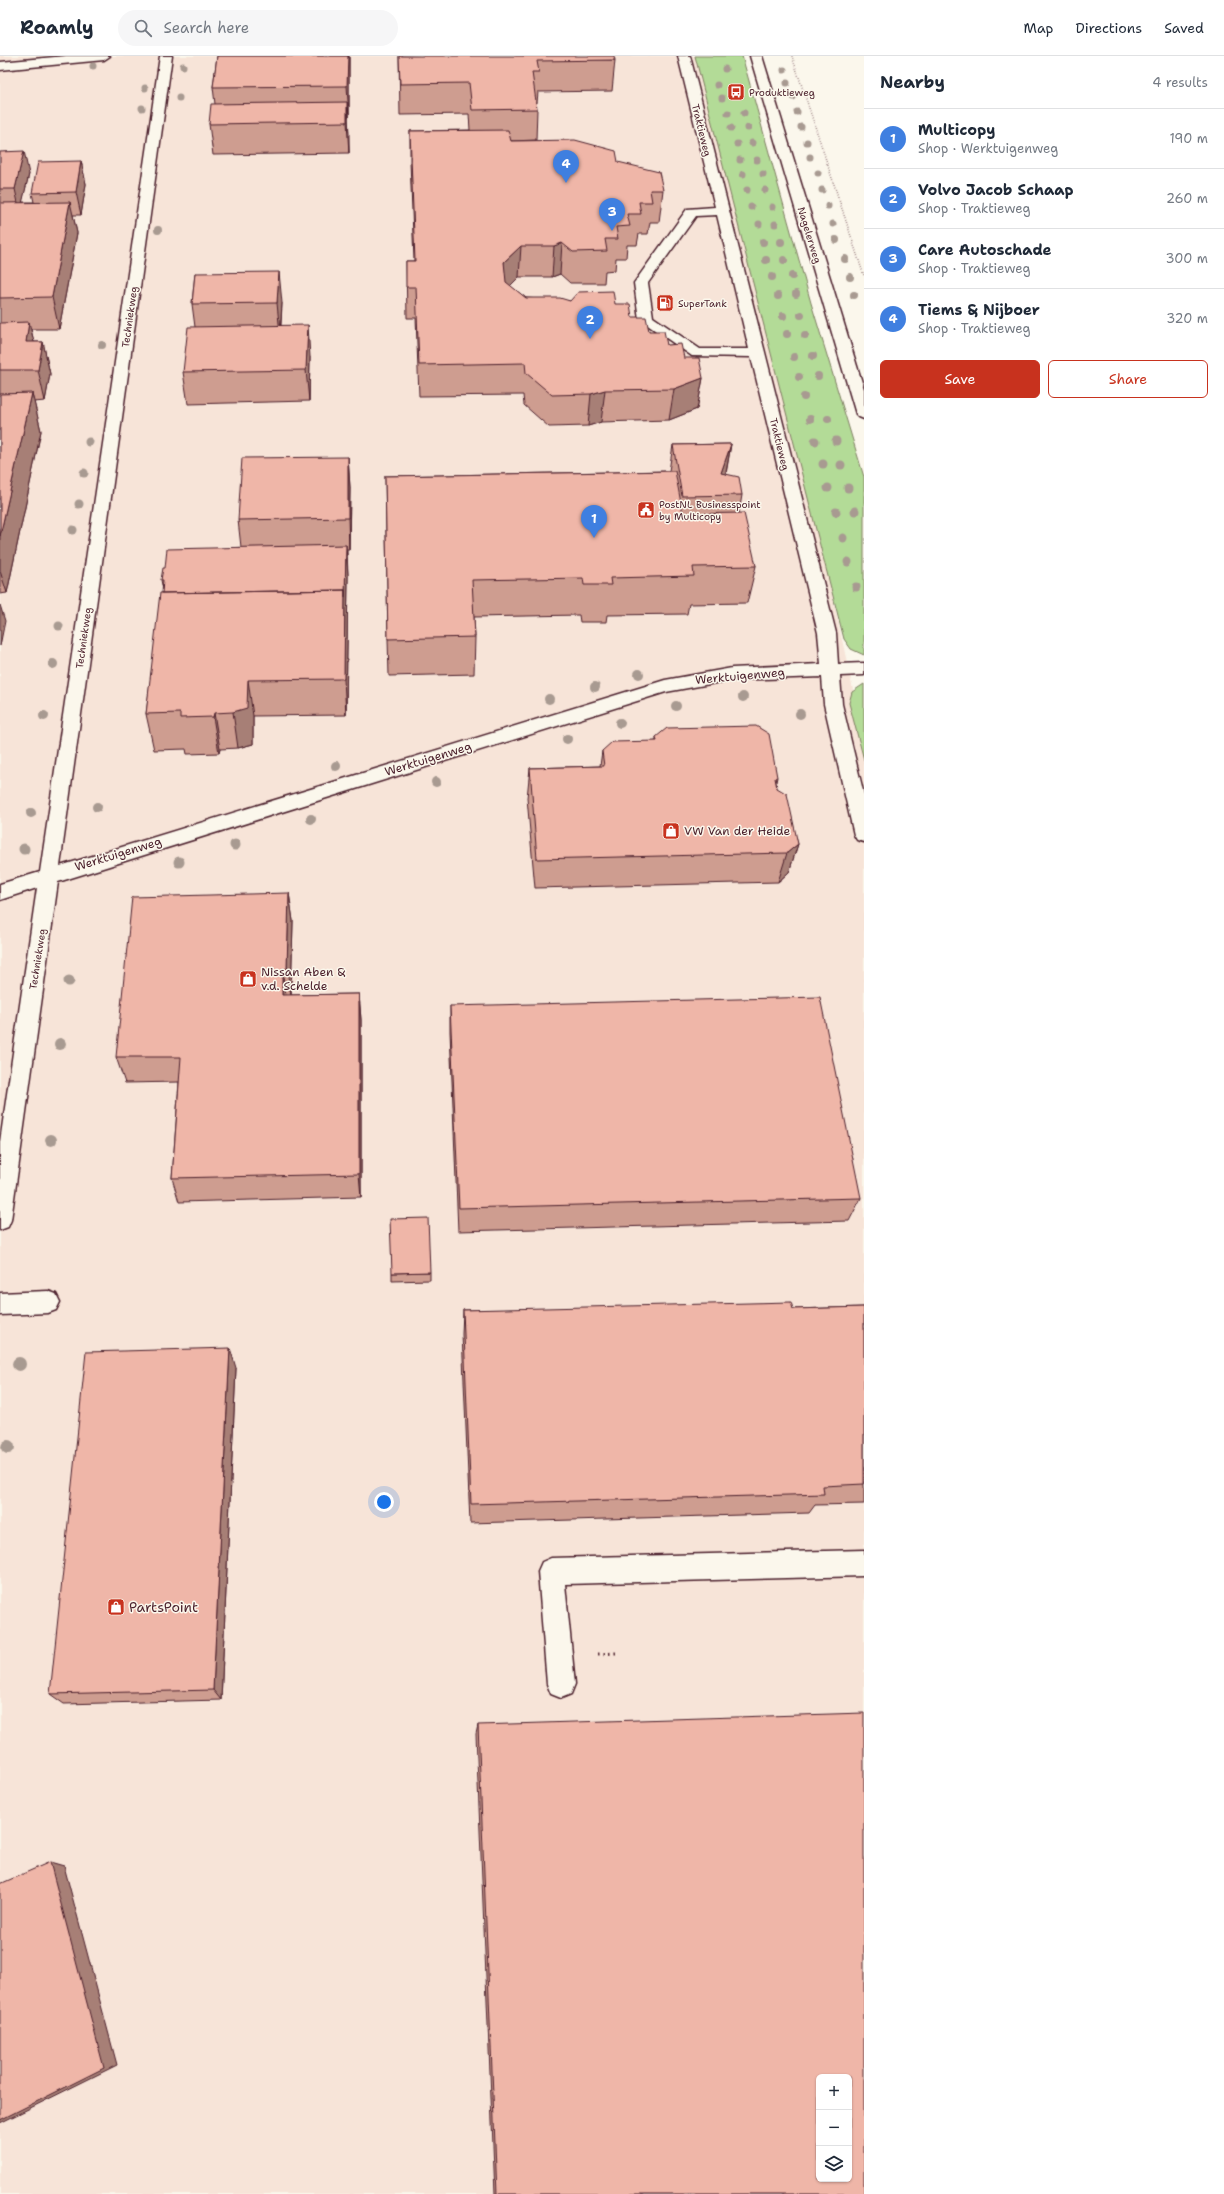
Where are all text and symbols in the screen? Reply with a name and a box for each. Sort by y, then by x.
search box [118,10,398,46]
text: Roamly [20,15,94,40]
icon: search [132,17,154,39]
text: Search here [164,18,249,38]
text: Map [1024,19,1054,37]
text: Directions [1076,19,1142,37]
text: Saved [1164,19,1204,37]
text: Nearby [880,71,945,93]
text: 4 results [1152,74,1208,91]
bus stop icon: Produktieweg [726,82,746,102]
place label: Produktieweg [749,86,815,99]
street label: Traktieweg [689,103,714,158]
text: Multicopy [918,120,995,140]
text: 1 [890,130,896,147]
text: 190 m [1169,130,1208,147]
text: Shop · Werktuigenweg [918,140,1058,157]
pin: 4 [553,150,579,183]
text: Volvo Jacob Schaap [918,180,1073,200]
text: 2 [888,190,898,207]
text: 260 m [1166,190,1208,207]
pin: 3 [599,198,625,231]
text: Shop · Traktieweg [918,200,1031,217]
street label: Nagelerweg [795,205,824,265]
text: Care Autoschade [918,240,1052,260]
text: 3 [888,250,898,267]
text: 300 m [1165,250,1208,267]
text: Shop · Traktieweg [918,260,1031,277]
street label: Techniekweg [119,286,140,349]
fuel station icon: SuperTank [655,293,675,313]
place label: SuperTank [678,297,727,310]
text: Tiems & Nijboer [918,300,1040,320]
pin: 2 [577,306,603,339]
text: 4 [888,310,898,327]
text: 320 m [1166,310,1208,327]
text: Shop · Traktieweg [918,320,1031,337]
button: Save [880,360,1040,398]
button: Share [1048,360,1208,398]
street label: Traktieweg [767,417,792,472]
place label: PostNL Businesspoint by Multicopy [659,498,761,523]
public building icon: PostNL Businesspoint by Multicopy [636,500,656,520]
pin: 1 [581,505,607,538]
street label: Techniekweg [73,607,94,670]
street label: Werktuigenweg [694,664,786,688]
street label: Werktuigenweg [383,738,473,780]
shop icon: VW Van der Heide [661,821,681,841]
place label: VW Van der Heide [684,823,791,839]
street label: Werktuigenweg [73,833,163,875]
street label: Techniekweg [26,928,49,991]
place label: Nissan Aben & v.d. Schelde [261,964,345,994]
shop icon: Nissan Aben & v.d. Schelde [238,969,258,989]
your location [374,1492,394,1512]
shop icon: PartsPoint [106,1597,126,1617]
place label: PartsPoint [129,1598,198,1616]
map controls [816,2074,852,2182]
button: + [816,2074,852,2110]
button: − [816,2110,852,2146]
button: layers [816,2146,852,2182]

